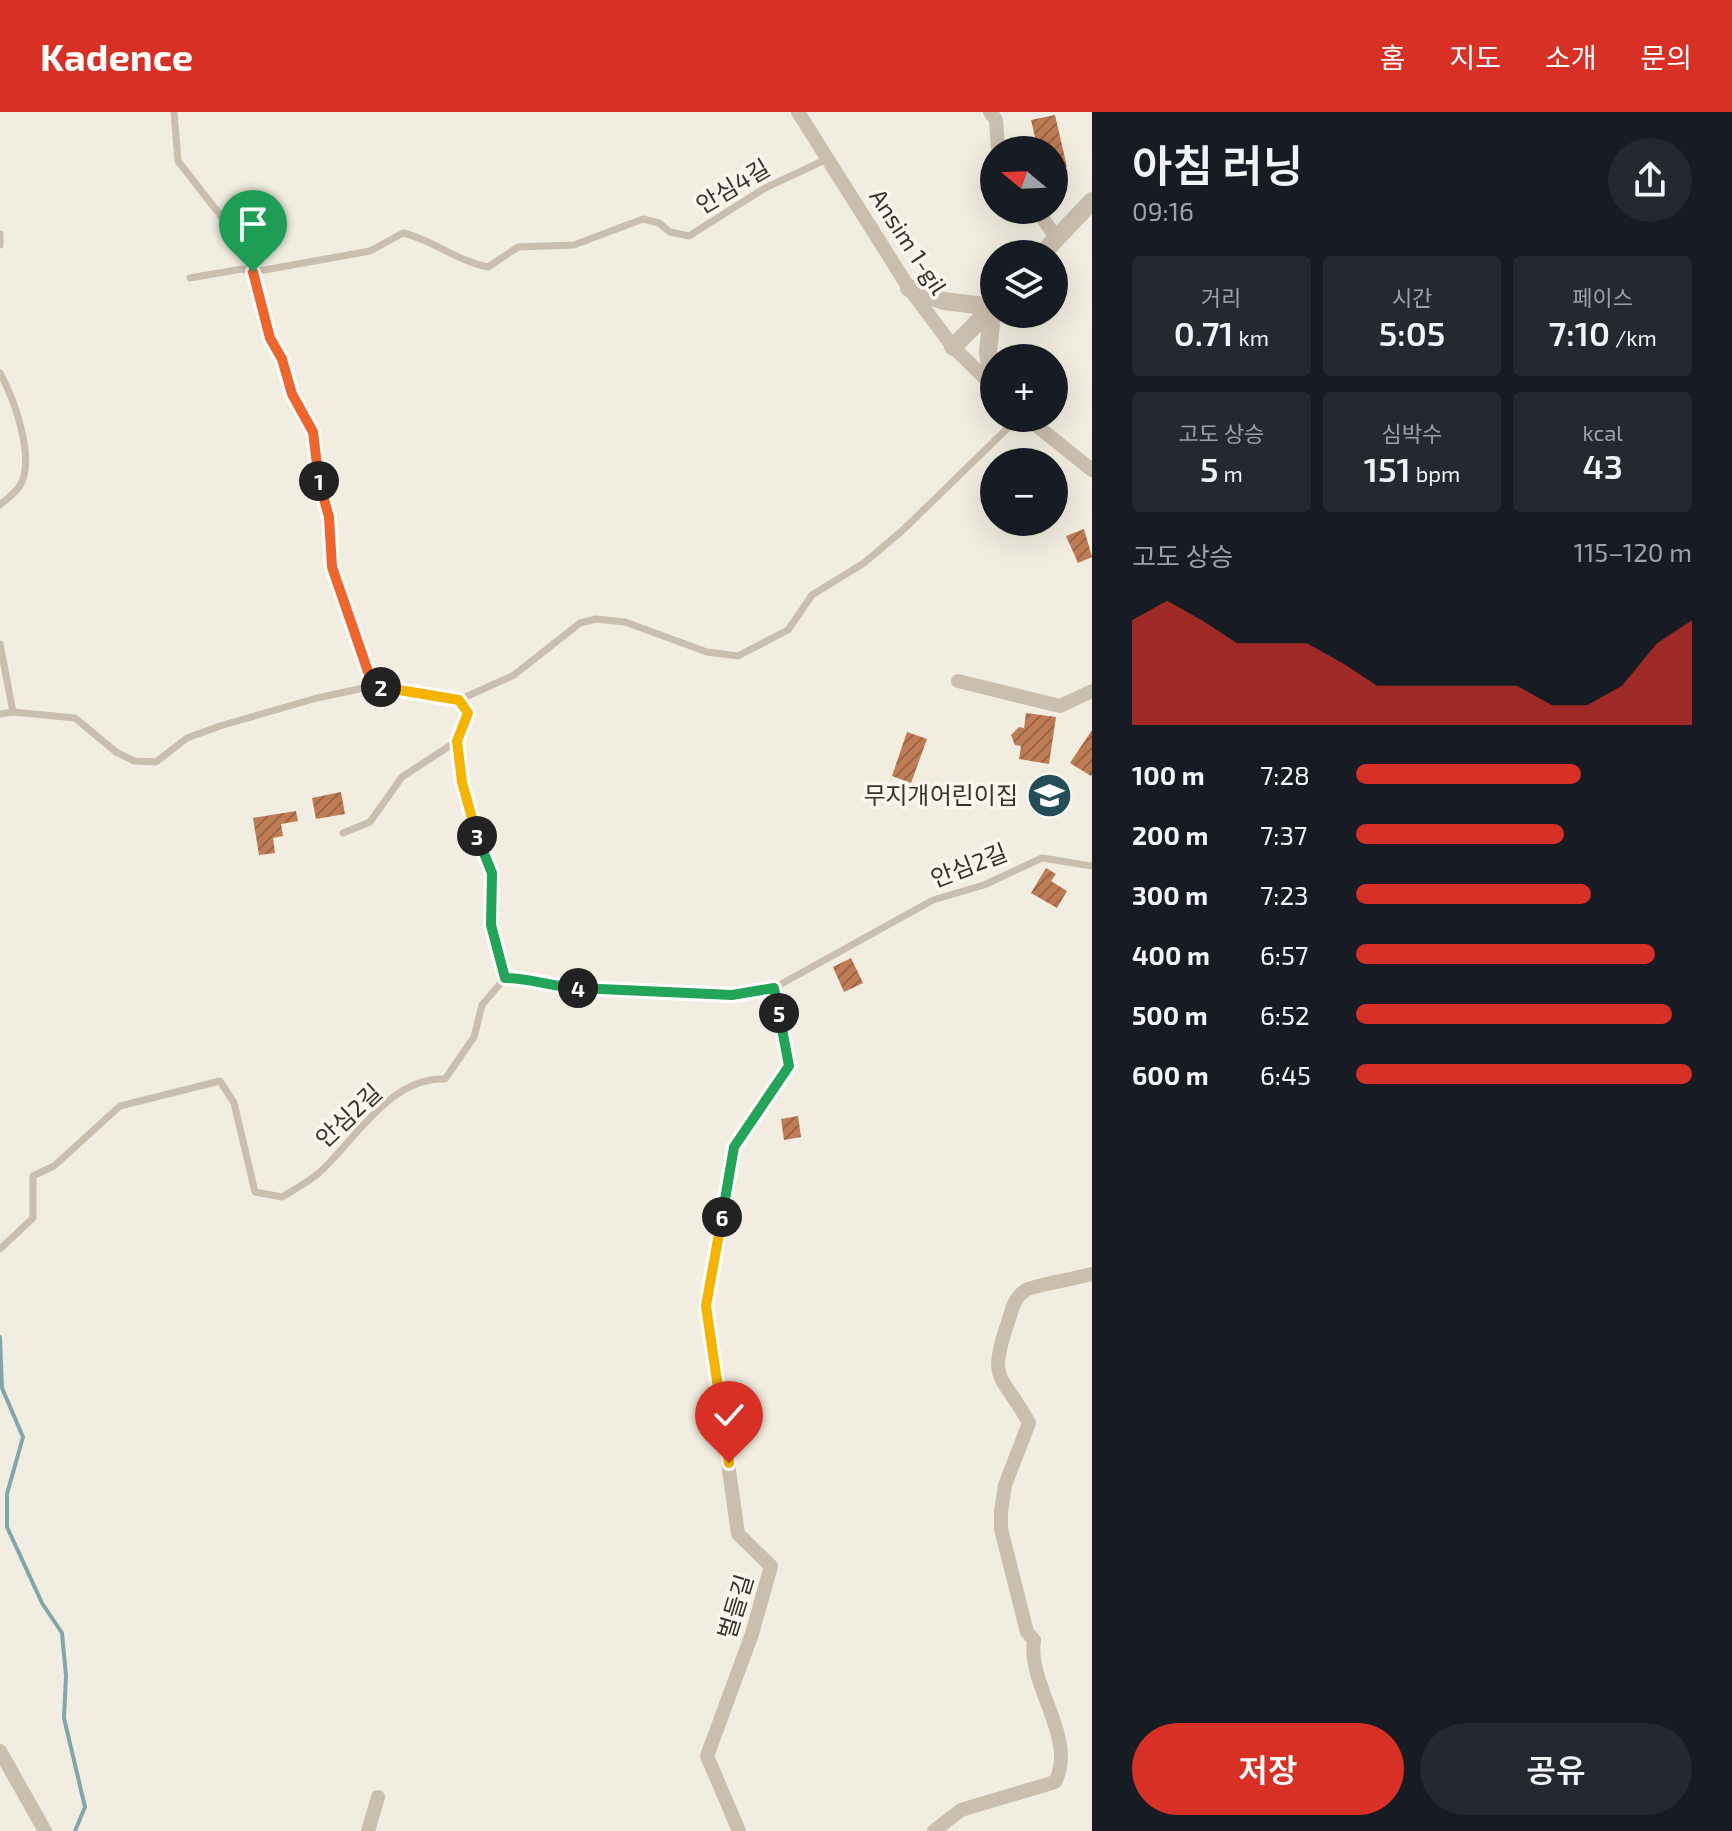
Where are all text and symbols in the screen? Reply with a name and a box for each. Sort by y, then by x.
text: Kadence [40,33,193,79]
text: 홈 [1380,40,1405,74]
text: 지도 [1449,40,1501,74]
text: 소개 [1545,40,1596,74]
text: 문의 [1640,40,1692,74]
north arrow [980,136,1068,224]
map controls [980,136,1068,536]
text: 아침 러닝 [1132,138,1304,191]
button: share [1608,138,1692,222]
street label: 안심4길 [690,152,774,219]
street label: Ansim 1-gil [864,183,954,299]
pin [219,190,287,272]
text: 09:16 [1132,195,1194,226]
icon: arrive [231,202,275,246]
button: layers [980,240,1068,328]
text: 거리 [1201,284,1242,310]
text: 시간 [1392,284,1432,310]
text: 페이스 [1572,284,1633,310]
text: 0.71 [1174,312,1234,353]
text: 5:05 [1379,312,1445,353]
text: 7:10 [1549,312,1610,353]
text: km [1234,324,1269,350]
text: /km [1610,324,1657,350]
button: + [980,344,1068,432]
text: kcal [1583,419,1623,445]
text: 고도 상승 [1178,420,1264,446]
text: 심박수 [1382,420,1442,446]
text: 43 [1582,445,1623,486]
button: − [980,448,1068,536]
text: 5 [1200,448,1219,489]
text: 151 [1364,448,1411,489]
text: m [1219,460,1243,486]
text: bpm [1411,460,1460,486]
pin: 1 [299,461,339,501]
text: 1 [314,468,324,494]
text: 115–120 m [1574,536,1692,567]
text: 고도 상승 [1132,540,1233,571]
pin: 2 [361,667,401,707]
text: 2 [375,674,387,700]
text: 100 m [1132,759,1205,790]
text: 7:28 [1260,759,1310,790]
school or university icon: 무지개어린이집 [1025,772,1073,820]
place label: 무지개어린이집 [863,780,1018,809]
pin: 3 [457,816,497,856]
text: 200 m [1132,819,1208,850]
text: 7:37 [1260,819,1307,850]
text: 3 [471,823,483,849]
street label: 안심2길 [926,837,1011,892]
text: 300 m [1132,879,1208,910]
text: 7:23 [1260,879,1309,910]
text: 400 m [1132,939,1210,970]
text: 6:57 [1260,939,1308,970]
pin: 4 [558,968,598,1008]
text: 4 [571,975,585,1001]
pin: 5 [759,993,799,1033]
text: 500 m [1132,999,1208,1030]
text: 6:52 [1260,999,1310,1030]
text: 5 [773,1000,785,1026]
text: 600 m [1132,1059,1209,1090]
text: 6:45 [1260,1059,1311,1090]
street label: 안심2길 [309,1077,387,1153]
pin: 6 [702,1197,742,1237]
text: 6 [716,1204,728,1230]
pin [695,1381,763,1463]
icon: check [707,1393,751,1437]
street label: 벌들길 [711,1571,758,1642]
button: 저장 [1132,1723,1404,1815]
button: 공유 [1420,1723,1692,1815]

